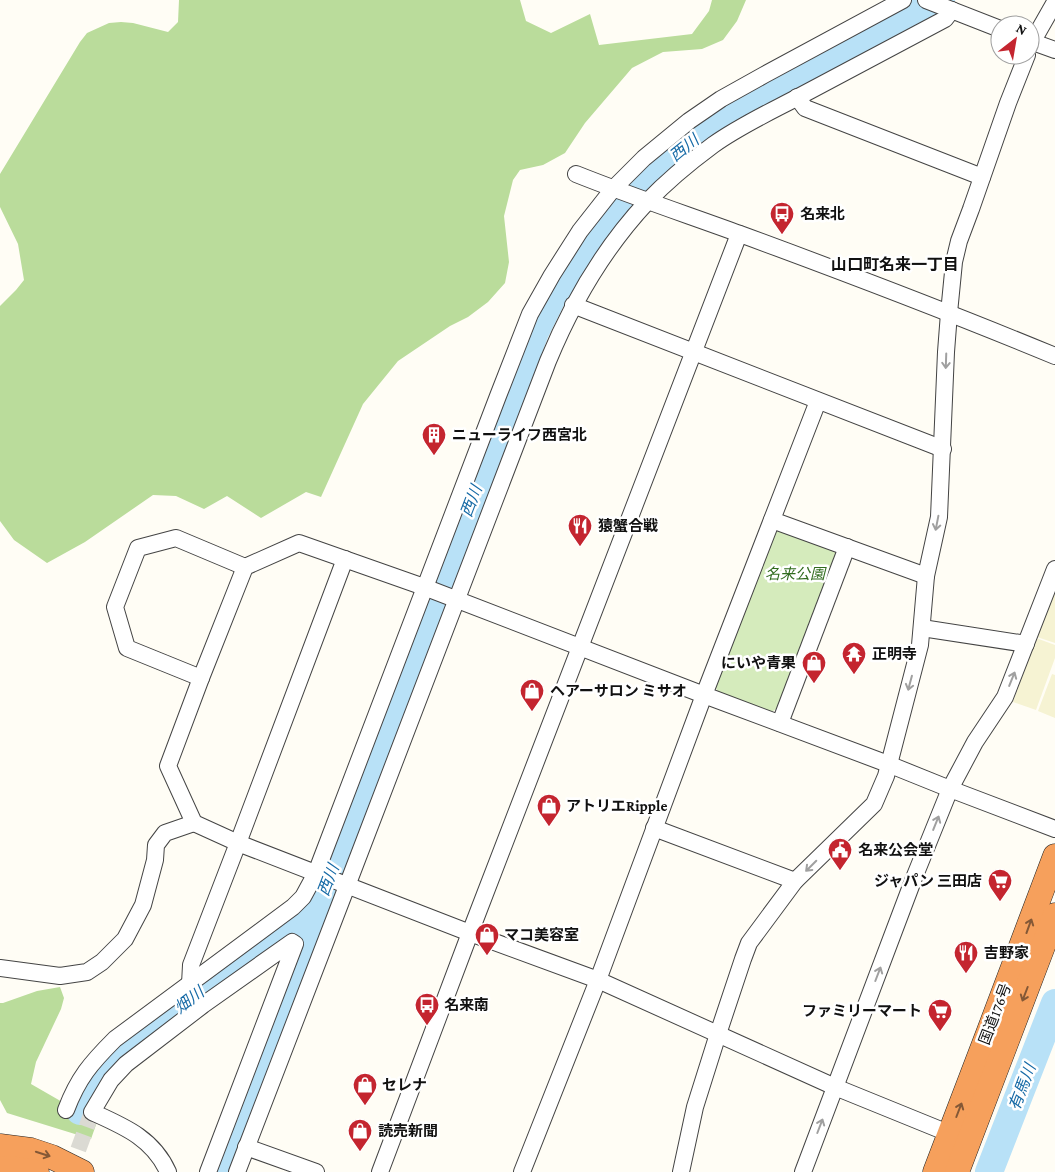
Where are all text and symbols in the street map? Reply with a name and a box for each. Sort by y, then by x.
north arrow [990,15,1040,65]
text: N [1013,20,1030,38]
water label: 西川 [666,130,703,165]
bus stop icon: 名来北 [769,201,795,235]
place label: 名来北 [800,206,845,222]
district label: 山口町名来一丁目 [831,256,959,273]
one-way arrow [941,353,951,369]
building icon: ニューライフ西宮北 [421,422,447,456]
place label: ニューライフ西宮北 [452,427,587,443]
water label: 西川 [457,481,485,519]
restaurant icon: 猿蟹合戦 [567,513,593,547]
one-way arrow [932,515,942,531]
place label: 猿蟹合戦 [598,517,658,534]
park label: 名来公園 [765,566,827,582]
temple icon: 正明寺 [841,641,867,675]
place label: 正明寺 [872,646,917,662]
shop icon: にいや青果 [801,650,827,684]
place label: にいや青果 [721,655,796,671]
one-way arrow [1008,672,1017,687]
one-way arrow [905,675,914,691]
shop icon: ヘアーサロン ミサオ [519,678,545,712]
place label: ヘアーサロン ミサオ [550,683,687,699]
shop icon: アトリエRipple [536,793,562,827]
place label: アトリエRipple [566,798,667,814]
one-way arrow [932,816,941,831]
public building icon: 名来公会堂 [827,837,853,871]
place label: 名来公会堂 [858,842,933,858]
water label: 西川 [314,860,342,898]
one-way arrow [805,860,817,872]
supermarket icon: ジャパン 三田店 [987,868,1013,902]
place label: ジャパン 三田店 [874,873,982,889]
one-way arrow [1025,918,1034,934]
shop icon: マコ美容室 [474,922,500,956]
place label: マコ美容室 [504,927,579,943]
restaurant icon: 吉野家 [953,940,979,974]
place label: 吉野家 [984,945,1029,961]
one-way arrow [874,967,883,983]
street label: 国道176号 [976,981,1014,1047]
water label: 畑川 [171,982,208,1017]
one-way arrow [1020,986,1029,1001]
bus stop icon: 名来南 [414,992,440,1026]
place label: 名来南 [444,997,489,1013]
supermarket icon: ファミリーマート [927,998,953,1032]
place label: ファミリーマート [802,1003,922,1019]
water label: 有馬川 [1005,1060,1039,1112]
shop icon: セレナ [352,1072,378,1106]
place label: セレナ [382,1077,427,1093]
one-way arrow [955,1103,964,1118]
shop icon: 読売新聞 [347,1118,373,1152]
one-way arrow [816,1119,825,1135]
place label: 読売新聞 [378,1123,438,1139]
one-way arrow [34,1149,50,1159]

